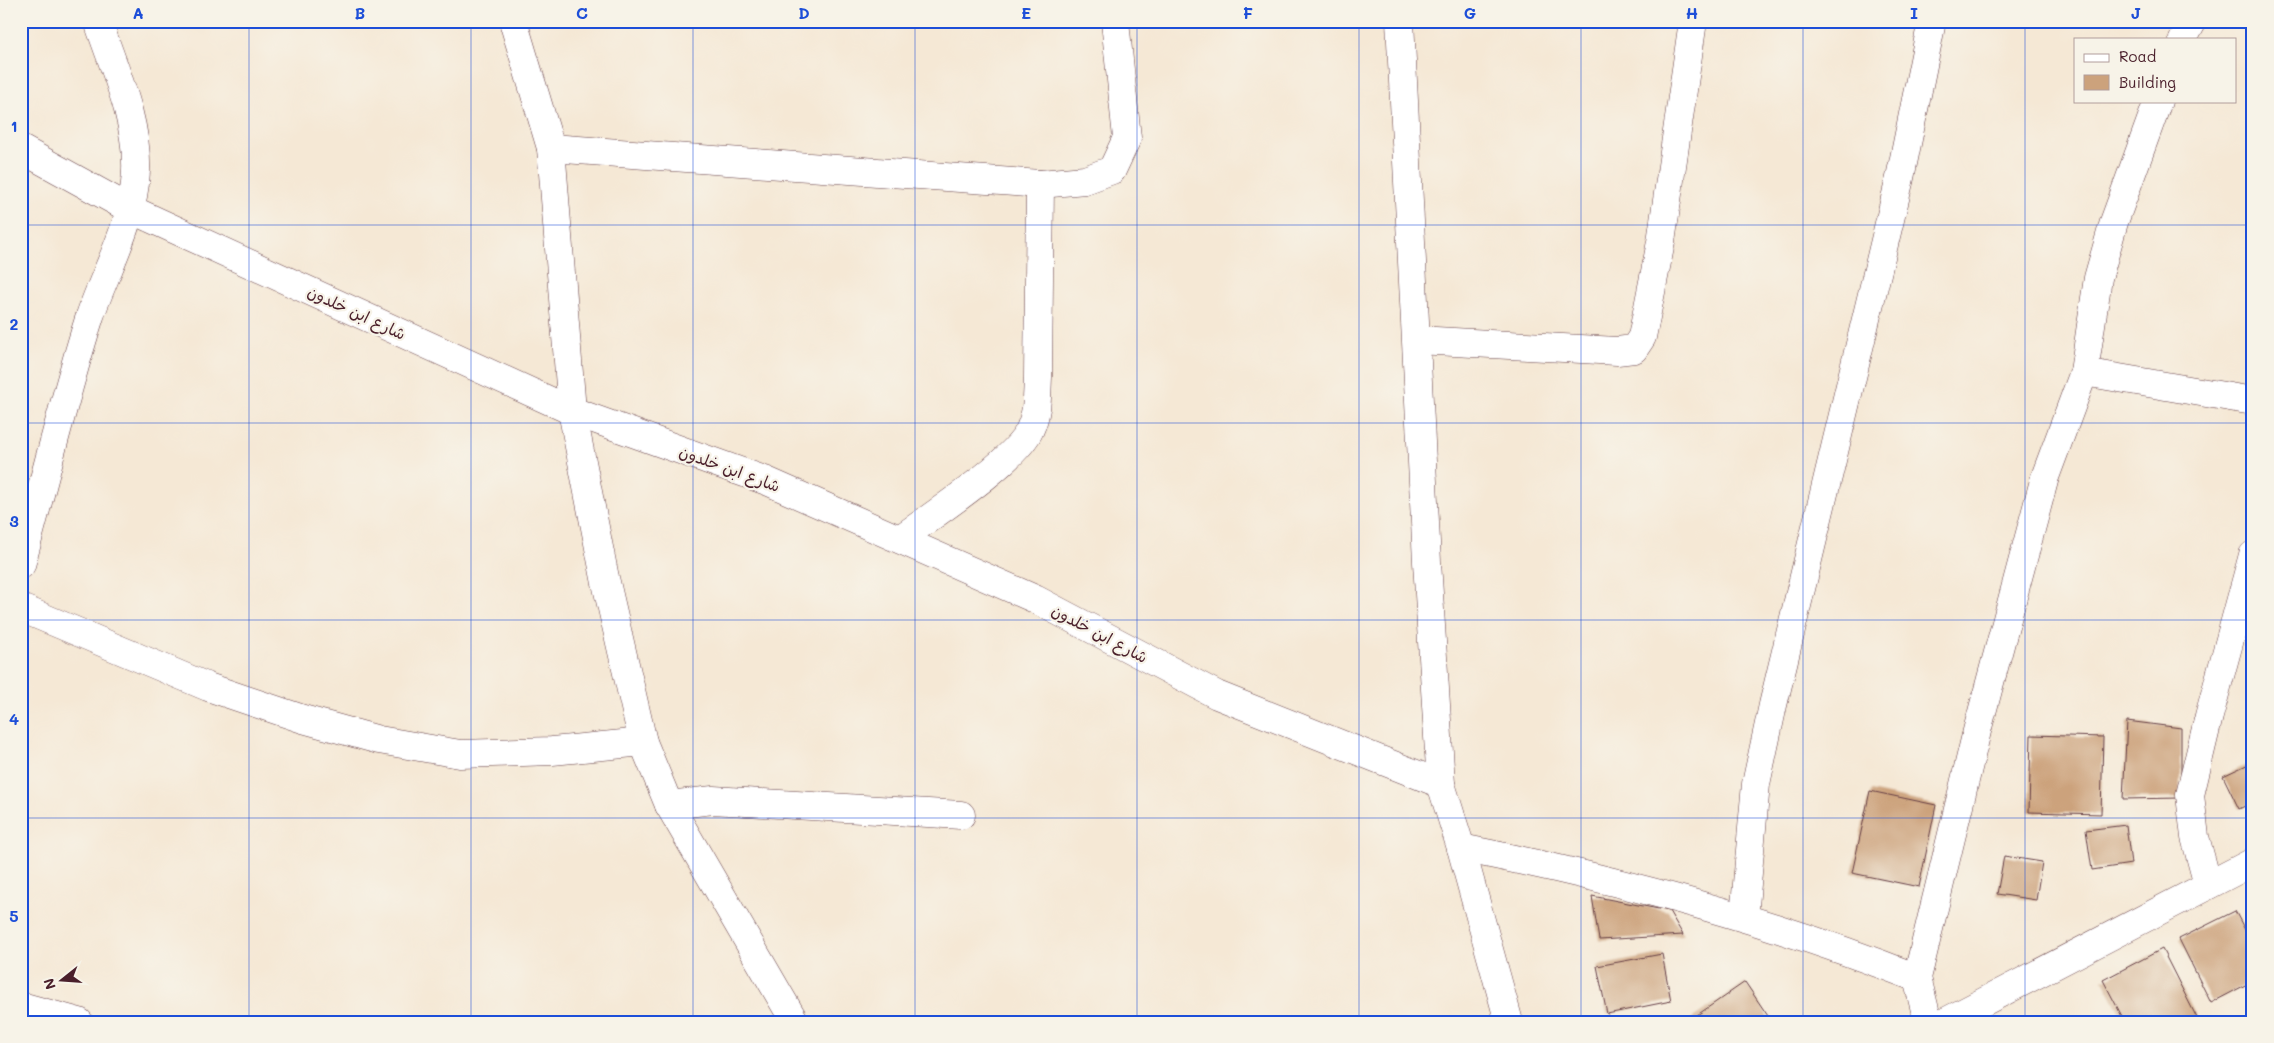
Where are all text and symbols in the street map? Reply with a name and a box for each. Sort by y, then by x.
text: A [132,2,144,23]
text: B [355,2,365,23]
text: C [576,2,588,23]
text: D [798,2,810,23]
text: E [1021,2,1031,23]
text: F [1243,2,1253,23]
text: G [1464,2,1476,23]
text: H [1686,2,1698,23]
text: I [1910,2,1918,23]
text: J [2131,2,2141,23]
legend [2074,38,2236,102]
text: Road [2119,46,2156,66]
text: Building [2119,72,2176,92]
text: 1 [10,115,18,136]
street label: شارع ابن خلدون [304,280,409,346]
text: 2 [10,313,19,334]
street label: شارع ابن خلدون [676,440,783,498]
text: 3 [9,510,19,531]
street label: شارع ابن خلدون [1047,599,1152,669]
text: 4 [9,708,19,729]
text: 5 [9,905,19,926]
north arrow [38,956,88,1006]
text: N [38,976,60,992]

